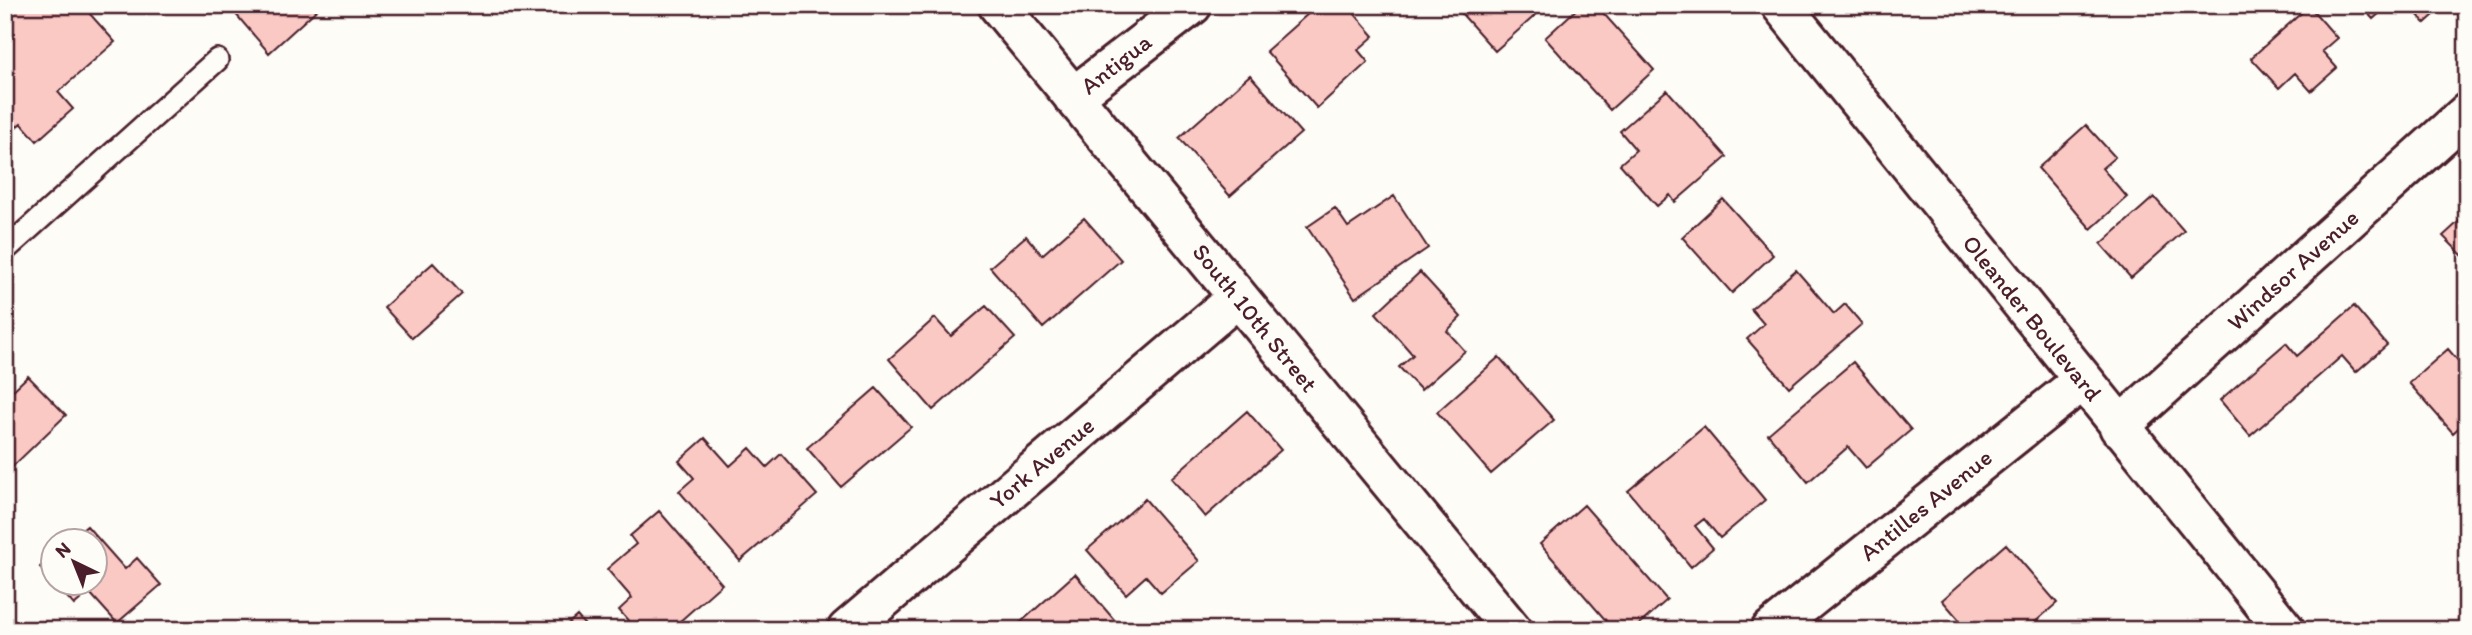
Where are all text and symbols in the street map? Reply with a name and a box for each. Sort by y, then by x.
street label: Antigua [1074,27,1157,100]
street label: Windsor Avenue [2221,203,2365,336]
street label: Oleander Boulevard [1957,229,2108,407]
street label: South 10th Street [1187,238,1324,398]
street label: York Avenue [983,410,1100,515]
street label: Antilles Avenue [1854,443,1998,567]
north arrow [38,526,108,596]
text: N [50,537,75,563]

